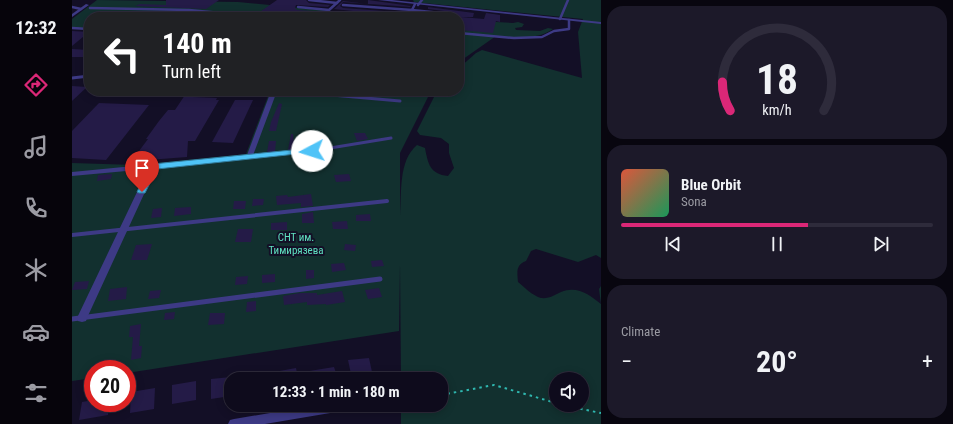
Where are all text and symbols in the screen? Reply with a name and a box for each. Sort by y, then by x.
text: 12:32 [15,17,57,38]
text: 140 m [162,27,232,60]
icon: left [96,28,148,80]
text: 18 [756,54,798,103]
text: Turn left [162,61,221,82]
icon: directions [22,71,50,99]
text: km/h [762,101,792,117]
position arrow [291,130,333,172]
icon: music [22,133,50,161]
pin [125,151,159,192]
icon: arrive [131,157,153,179]
text: Blue Orbit [681,176,741,194]
icon: phone [22,194,50,222]
text: Sona [681,194,707,209]
park label: СНТ им. Тимирязева [268,231,324,257]
icon: previous [662,233,684,255]
icon: pause [766,233,788,255]
icon: next [870,233,892,255]
icon: climate [22,256,50,284]
icon: car [22,318,50,346]
text: Climate [621,324,660,339]
text: 20° [756,344,798,379]
text: − [621,349,632,374]
text: + [922,349,933,374]
speed limit sign: 20 [84,360,136,412]
map controls [549,372,589,412]
button: sound [549,372,589,412]
icon: filters [22,379,50,407]
text: 12:33 · 1 min · 180 m [272,383,400,401]

